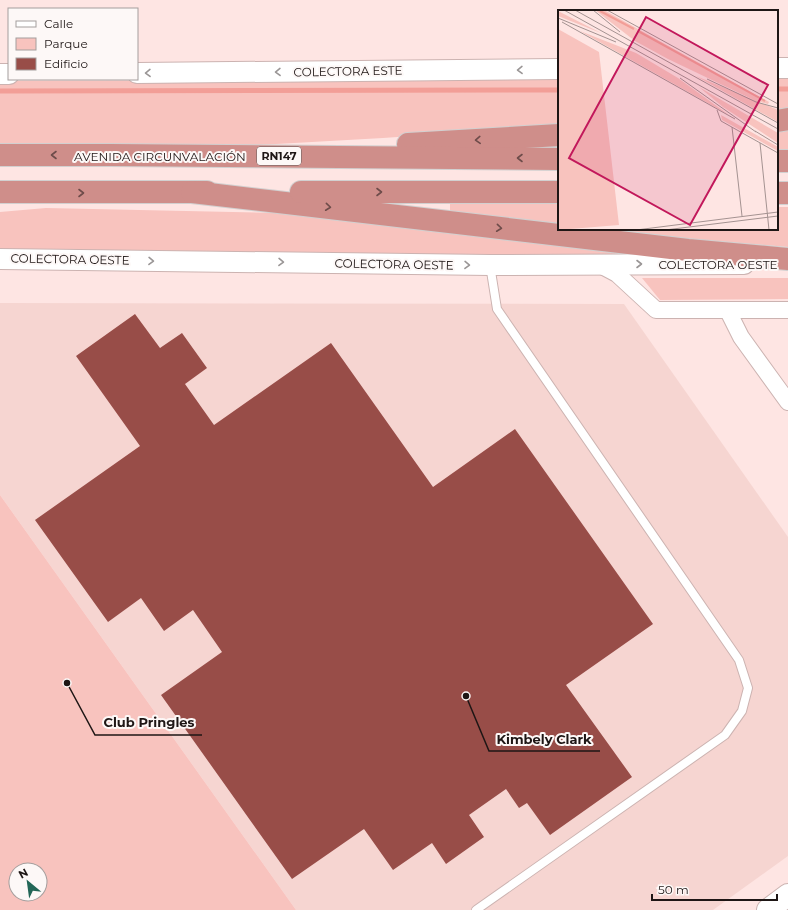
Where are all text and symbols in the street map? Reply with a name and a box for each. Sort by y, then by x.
legend [8,8,138,80]
inset map [558,10,778,230]
text: Calle [44,16,73,31]
text: Parque [44,36,88,51]
text: Edificio [44,56,88,71]
street label: COLECTORA ESTE [293,63,403,79]
one-way arrow [517,66,523,74]
one-way arrow [275,68,281,76]
one-way arrow [145,69,151,77]
one-way arrow [475,136,481,144]
road number: RN147 [257,147,301,165]
street label: AVENIDA CIRCUNVALACIÓN [74,149,246,164]
one-way arrow [51,151,57,159]
one-way arrow [517,154,523,162]
one-way arrow [376,188,382,196]
one-way arrow [78,189,84,197]
one-way arrow [325,202,331,211]
one-way arrow [495,224,502,233]
street label: COLECTORA OESTE [10,250,130,268]
street label: COLECTORA OESTE [334,255,454,273]
one-way arrow [148,256,154,265]
street label: COLECTORA OESTE [658,257,778,272]
one-way arrow [278,258,284,266]
one-way arrow [636,260,642,268]
one-way arrow [464,261,470,269]
callout: Club Pringles [95,710,202,735]
text: Club Pringles [104,714,195,730]
callout: Kimbely Clark [489,726,600,751]
text: Kimbely Clark [496,731,592,747]
north arrow [8,862,48,902]
text: N [16,865,30,882]
scale bar [652,876,777,902]
text: 50 m [658,882,689,897]

